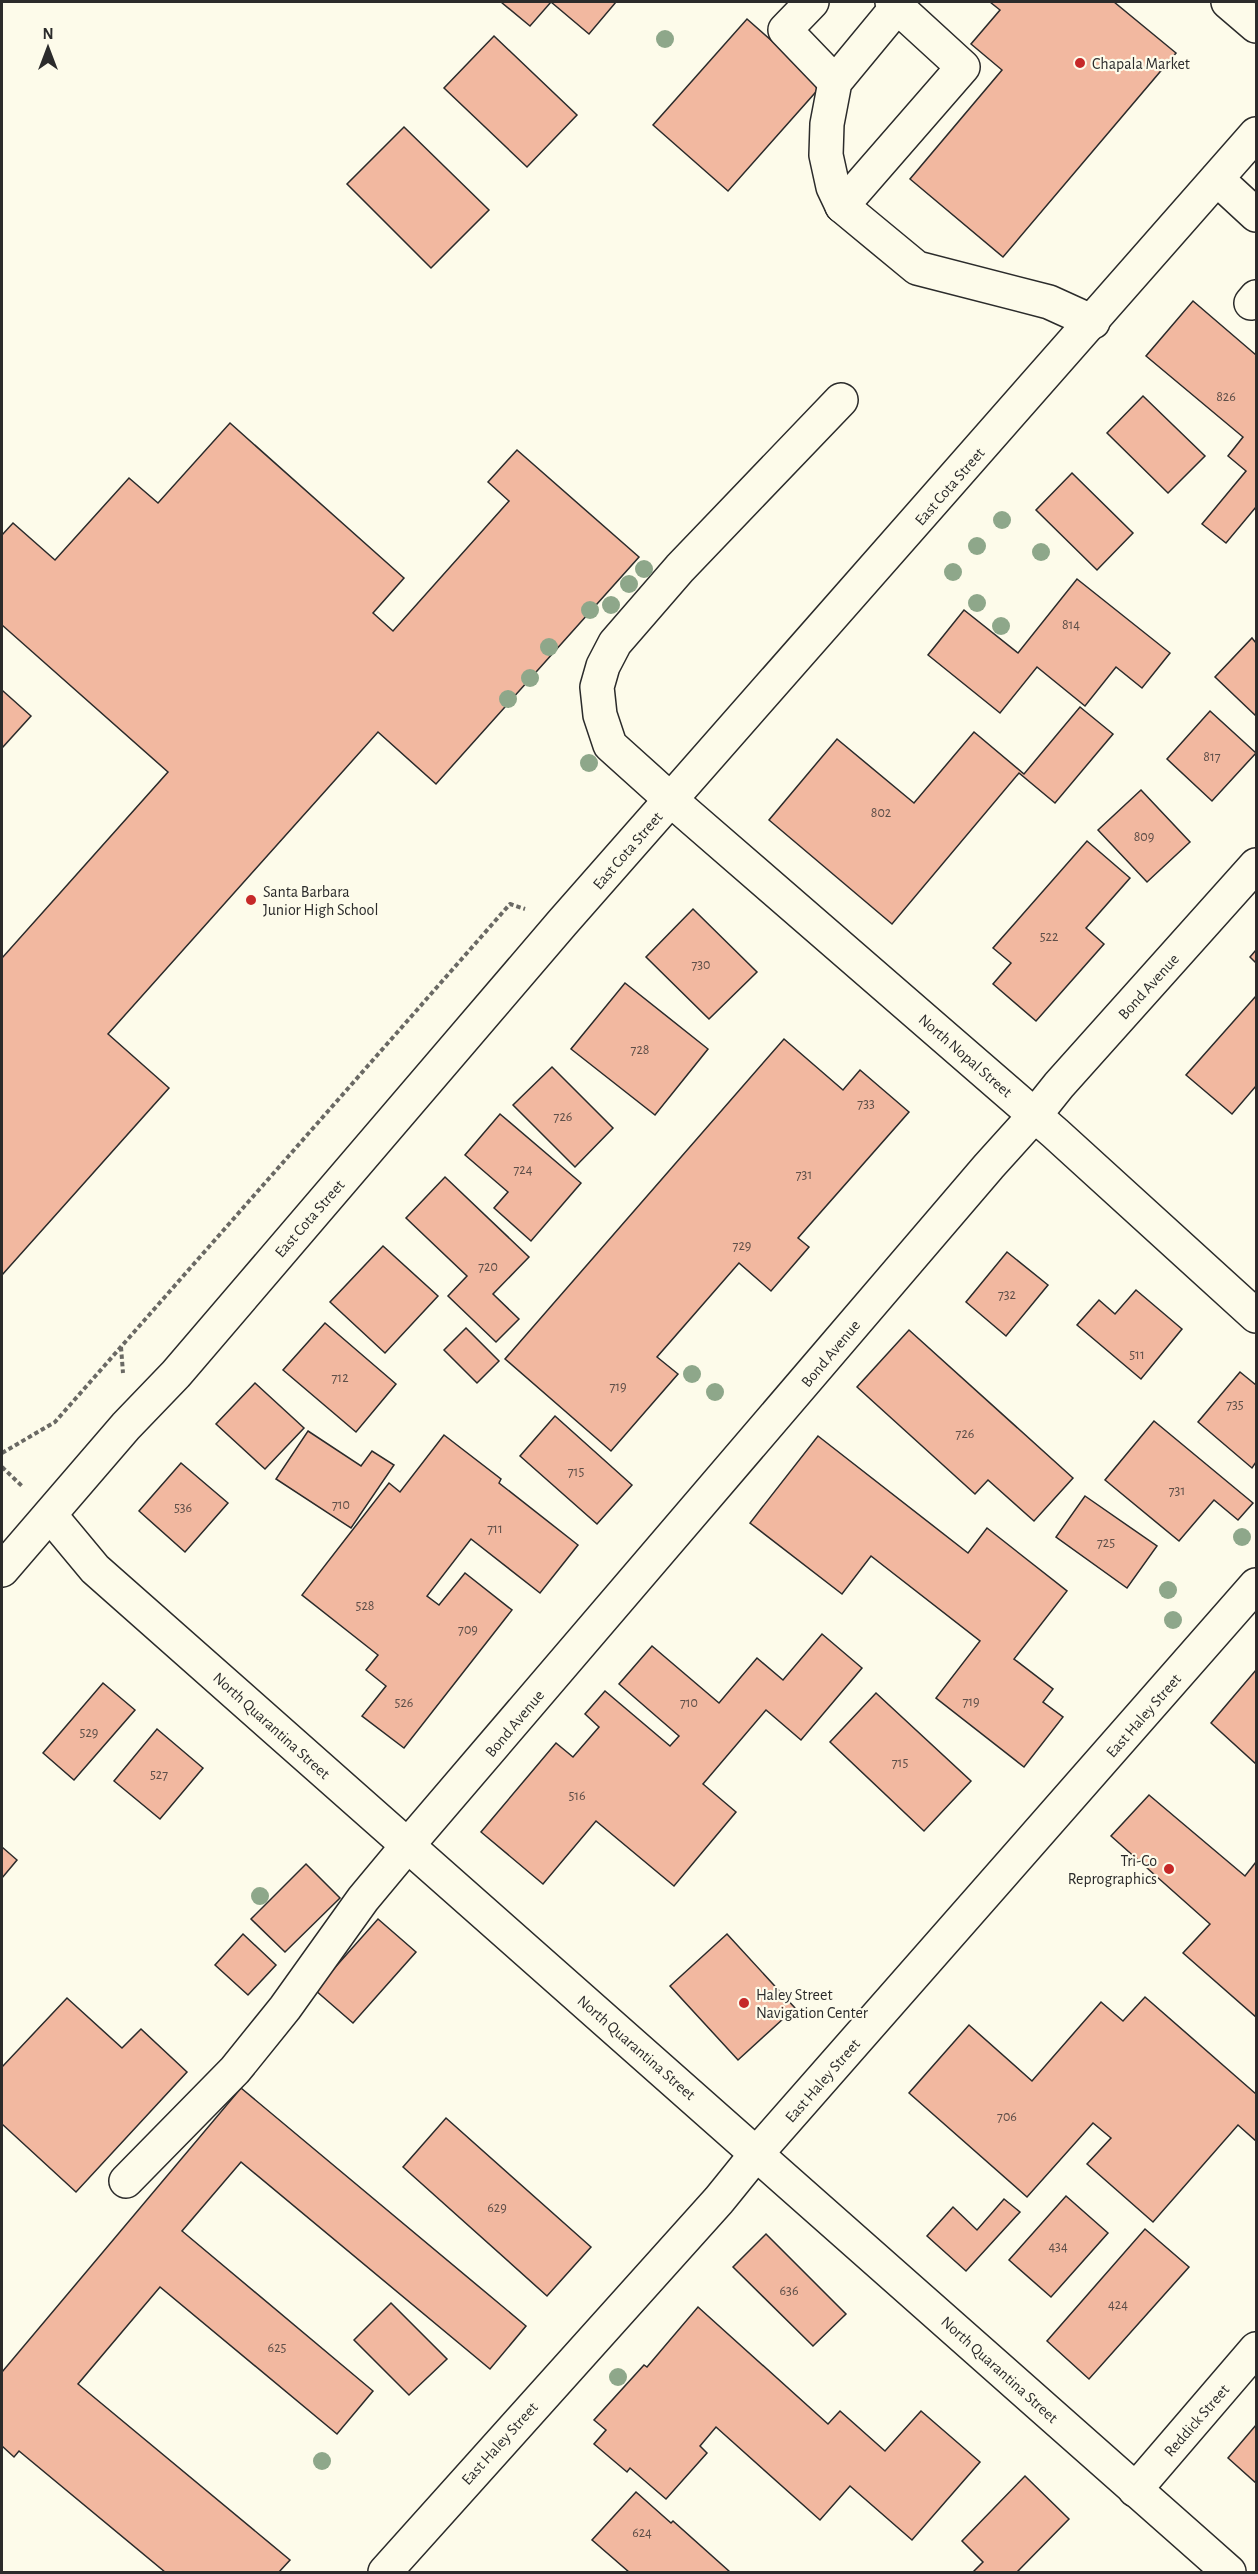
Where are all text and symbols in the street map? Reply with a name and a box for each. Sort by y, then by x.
north arrow [18,18,78,78]
text: N [42,26,54,42]
marker: Chapala Market [1073,56,1087,70]
place label: Chapala Market [1092,56,1190,72]
house number: 826 [1216,390,1236,404]
street label: East Cota Street [912,445,988,529]
house number: 814 [1062,618,1080,632]
house number: 817 [1203,750,1221,764]
house number: 802 [871,806,891,820]
street label: East Cota Street [590,809,666,893]
house number: 809 [1134,830,1154,844]
place label: Santa Barbara Junior High School [263,884,378,918]
marker: Santa Barbara Junior High School [244,893,258,907]
house number: 522 [1040,930,1058,944]
street label: Bond Avenue [1115,951,1182,1022]
house number: 730 [692,958,711,972]
street label: North Nopal Street [916,1011,1015,1100]
house number: 728 [631,1043,649,1057]
house number: 733 [857,1097,875,1111]
house number: 726 [554,1110,572,1124]
house number: 724 [514,1163,533,1177]
house number: 731 [796,1168,812,1182]
street label: East Cota Street [272,1177,348,1261]
house number: 729 [733,1239,751,1253]
house number: 720 [478,1260,498,1274]
house number: 732 [998,1288,1016,1302]
street label: Bond Avenue [798,1317,863,1390]
house number: 511 [1129,1348,1145,1362]
house number: 712 [331,1371,349,1385]
house number: 719 [609,1380,627,1394]
house number: 735 [1226,1398,1244,1412]
house number: 726 [956,1427,974,1441]
house number: 715 [568,1465,584,1479]
house number: 731 [1169,1484,1185,1498]
house number: 710 [332,1498,350,1512]
house number: 536 [174,1501,192,1515]
house number: 711 [487,1522,503,1536]
house number: 725 [1097,1536,1115,1550]
house number: 528 [356,1599,374,1613]
house number: 709 [458,1623,478,1637]
street label: North Quarantina Street [209,1669,333,1783]
street label: East Haley Street [1103,1671,1185,1761]
street label: Bond Avenue [482,1687,547,1760]
house number: 719 [962,1695,980,1709]
house number: 526 [395,1696,413,1710]
house number: 710 [680,1696,698,1710]
house number: 529 [80,1726,98,1740]
house number: 715 [892,1756,908,1770]
house number: 527 [150,1768,168,1782]
house number: 516 [568,1789,586,1803]
place label: Tri-Co Reprographics [1068,1853,1157,1887]
marker: Tri-Co Reprographics [1162,1862,1176,1876]
place label: Haley Street Navigation Center [756,1987,869,2021]
street label: North Quarantina Street [574,1992,698,2104]
marker: Haley Street Navigation Center [737,1996,751,2010]
street label: East Haley Street [782,2036,864,2126]
house number: 706 [997,2110,1017,2124]
house number: 629 [487,2201,507,2215]
house number: 434 [1048,2240,1068,2254]
house number: 636 [780,2284,798,2298]
house number: 424 [1108,2298,1128,2312]
street label: North Quarantina Street [937,2313,1061,2427]
house number: 625 [268,2341,287,2355]
street label: Reddick Street [1161,2381,1232,2460]
street label: East Haley Street [459,2399,542,2489]
house number: 624 [632,2526,652,2540]

